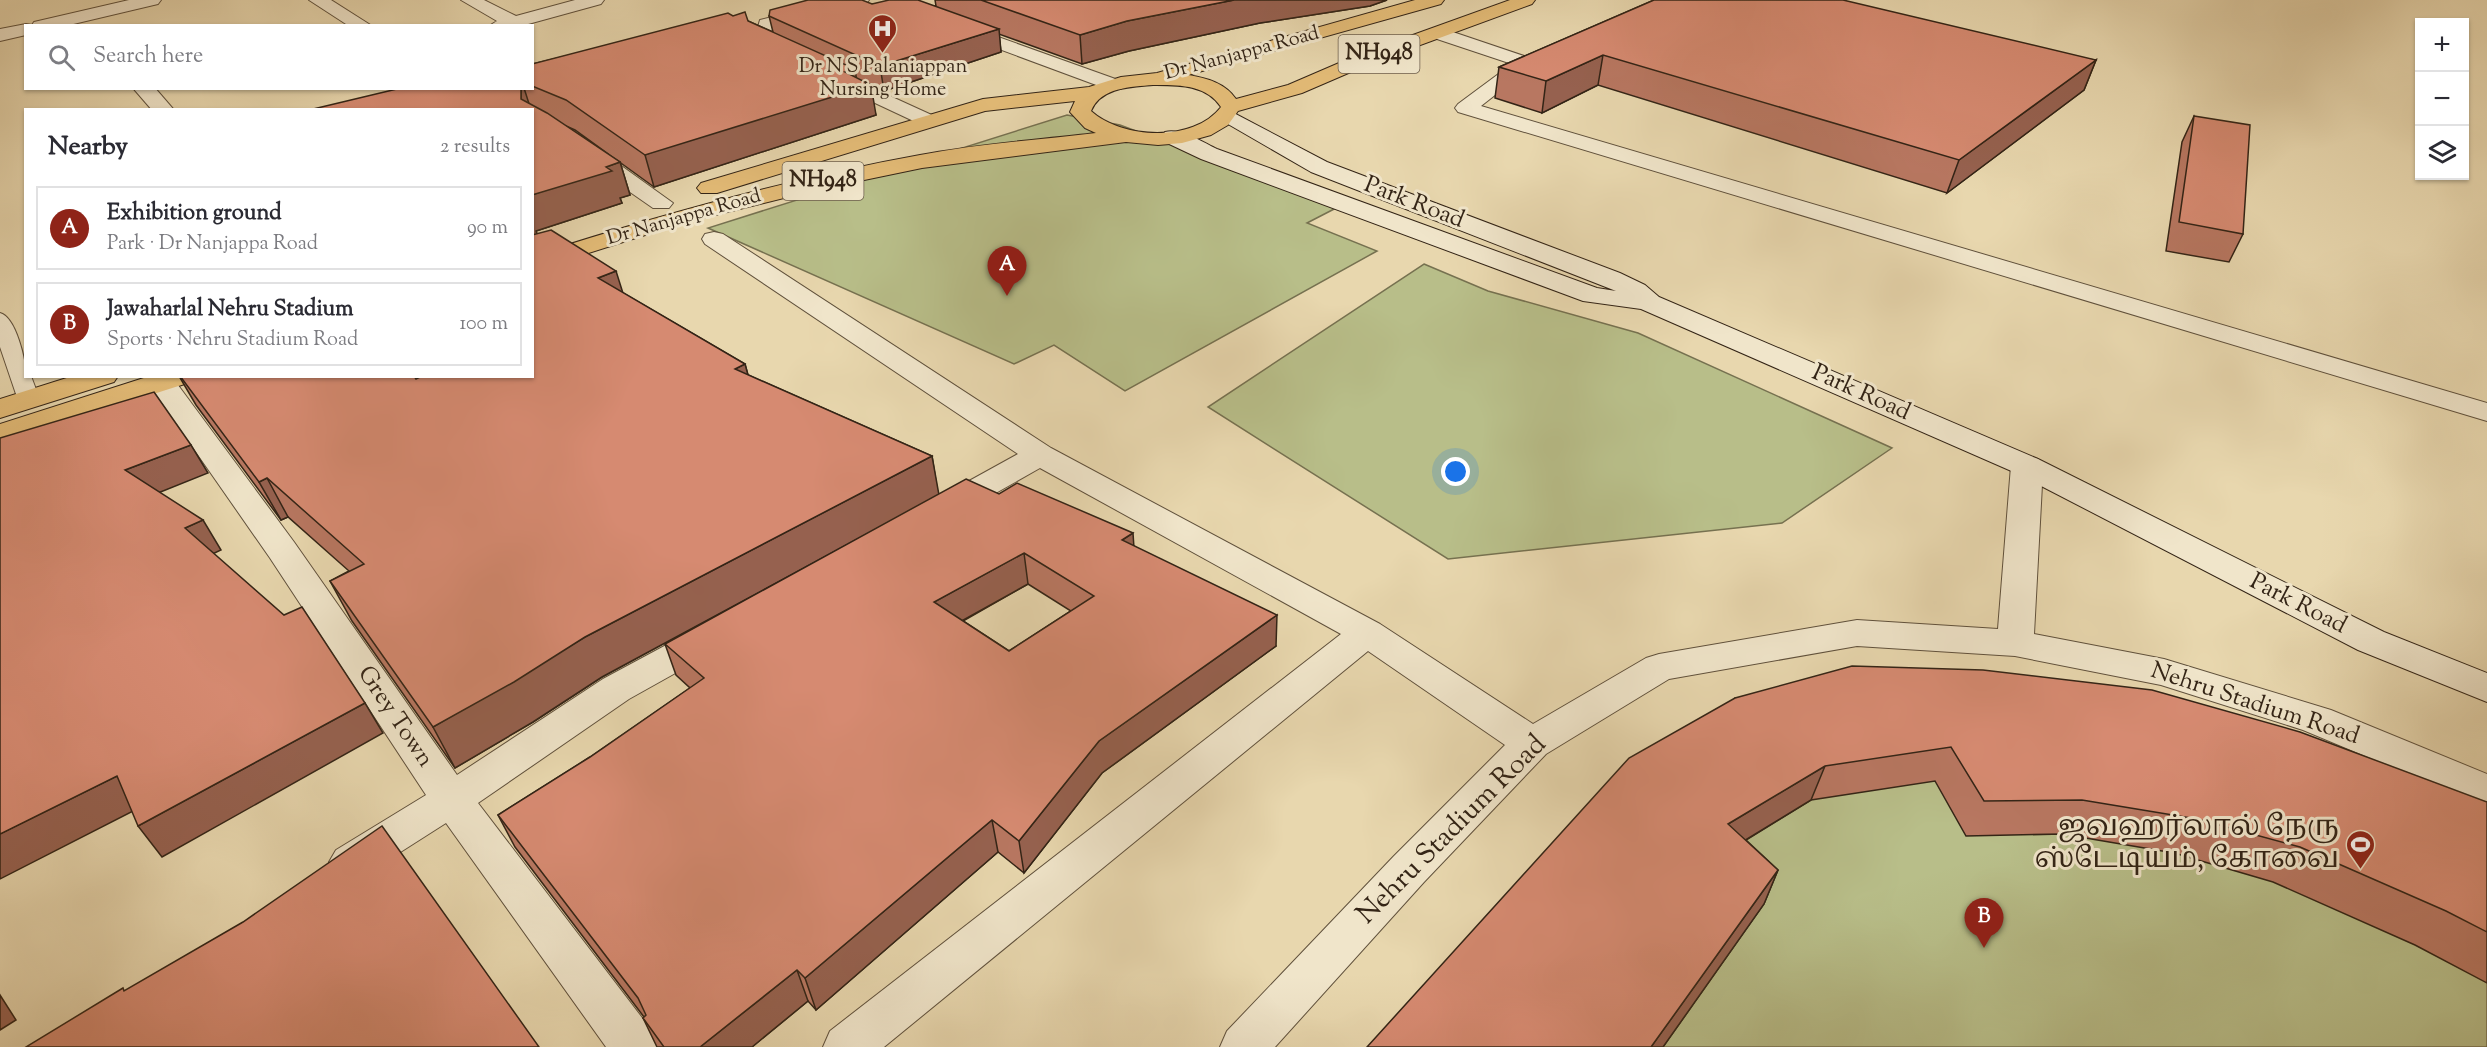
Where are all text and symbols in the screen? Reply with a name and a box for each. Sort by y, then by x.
hospital icon: Dr N S Palaniappan Nursing Home [867,13,899,55]
map controls [2415,18,2469,180]
button: + [2415,18,2469,72]
street label: Dr Nanjappa Road [1161,19,1323,89]
search box [24,24,534,90]
road number: NH948 [1338,35,1420,73]
icon: search [45,41,78,74]
text: Search here [93,41,203,73]
place label: Dr N S Palaniappan Nursing Home [799,53,967,105]
button: − [2415,72,2469,126]
button: layers [2415,126,2469,180]
text: Nearby [48,129,128,166]
text: 2 results [440,133,510,162]
road number: NH948 [782,162,864,200]
street label: Park Road [1359,168,1469,238]
street label: Dr Nanjappa Road [603,182,765,254]
text: Exhibition ground [107,198,282,230]
text: A [61,214,78,243]
text: 90 m [467,214,508,243]
text: Park · Dr Nanjappa Road [107,230,318,259]
pin: A [988,246,1026,296]
text: Jawaharlal Nehru Stadium [107,294,353,326]
text: B [63,310,76,339]
text: 100 m [459,310,508,339]
text: Sports · Nehru Stadium Road [107,326,358,355]
street label: Park Road [1806,356,1916,430]
your location [1441,457,1470,486]
street label: Park Road [2244,565,2353,643]
street label: Nehru Stadium Road [2146,654,2364,754]
street label: Grey Town [349,659,441,775]
street label: Nehru Stadium Road [1348,726,1556,934]
place label: ஜவஹர்லால் நேரு ஸ்டேடியம், கோவை [2034,808,2339,880]
sports icon: ஜவஹர்லால் நேரு ஸ்டேடியம், கோவை [2344,828,2376,870]
pin: B [1964,898,2004,948]

